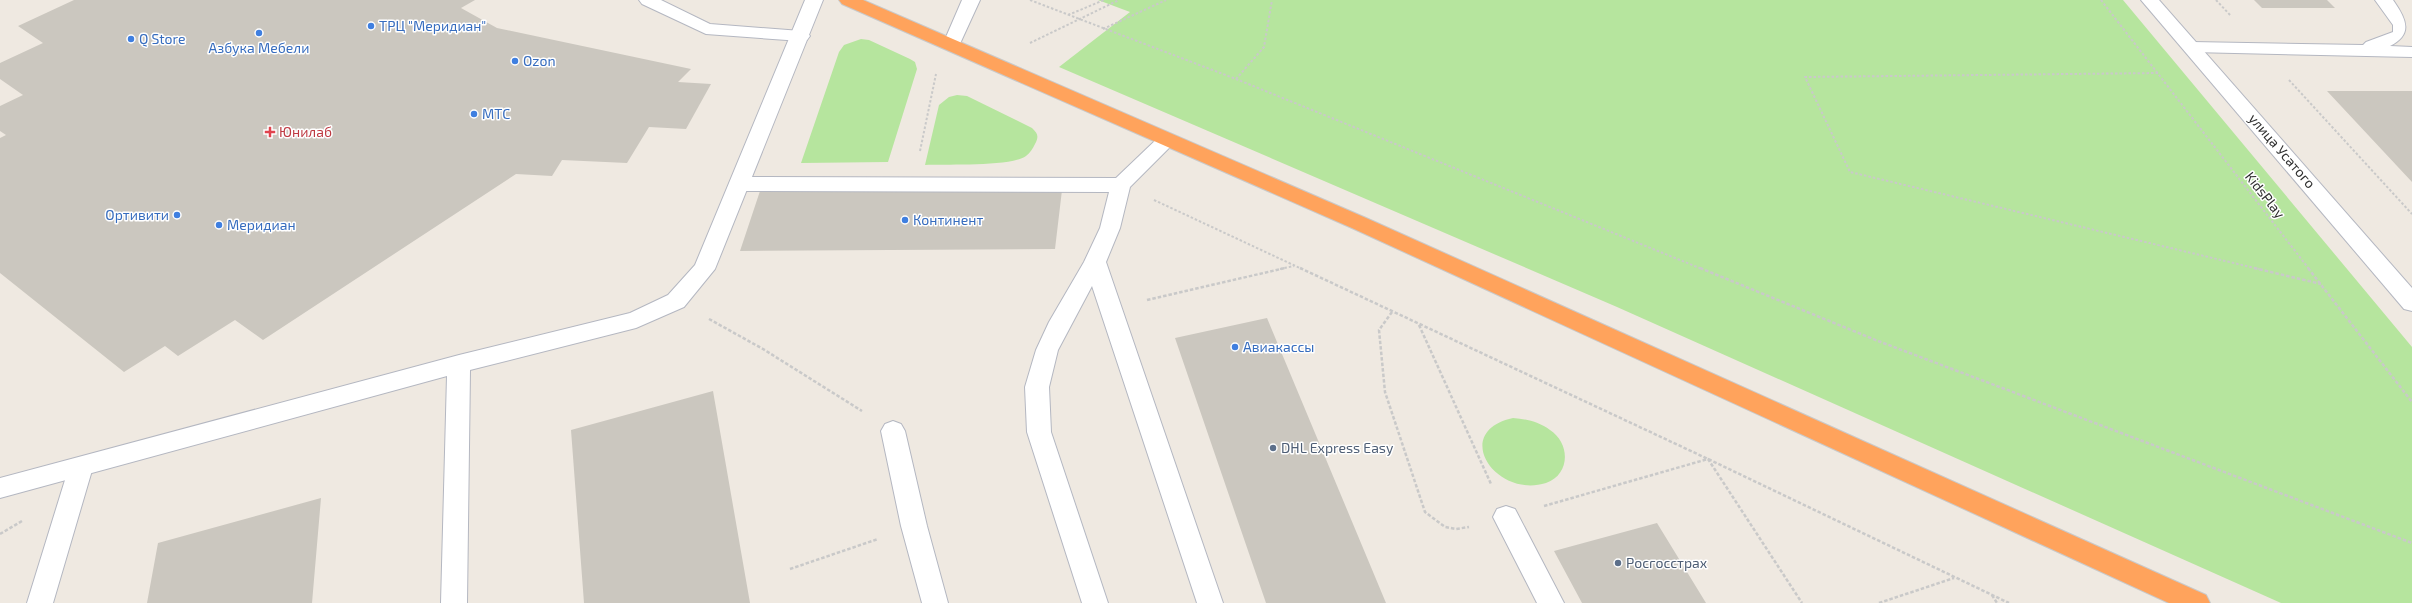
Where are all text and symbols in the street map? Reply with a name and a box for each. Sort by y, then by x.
place label: ТРЦ "Меридиан" [379,17,486,34]
marker: ТРЦ "Меридиан" [366,21,376,31]
marker: Азбука Мебели [254,28,264,38]
place label: Q Store [139,30,186,47]
marker: Q Store [126,34,136,44]
place label: Азбука Мебели [209,39,309,56]
place label: Ozon [523,52,556,69]
marker: Ozon [510,56,520,66]
place label: МТС [482,105,510,122]
marker: МТС [469,109,479,119]
street label: улица Усатого [2245,110,2319,191]
place label: Юнилаб [279,123,332,140]
marker: Юнилаб [264,126,276,138]
street label: KidsPlay [2242,168,2289,222]
place label: Ортивити [105,206,169,223]
marker: Ортивити [172,210,182,220]
place label: Континент [913,211,983,228]
marker: Континент [900,215,910,225]
place label: Меридиан [227,216,296,233]
marker: Меридиан [214,220,224,230]
place label: Авиакассы [1243,338,1314,355]
marker: Авиакассы [1230,342,1240,352]
place label: DHL Express Easy [1281,439,1394,456]
marker: DHL Express Easy [1268,443,1278,453]
place label: Росгосстрах [1626,554,1708,571]
marker: Росгосстрах [1613,558,1623,568]

